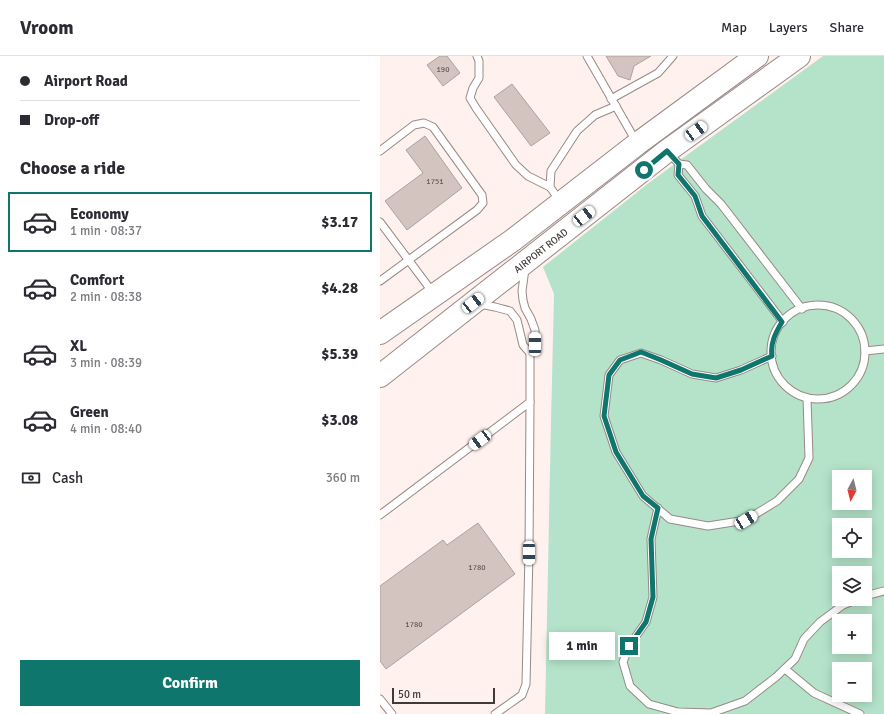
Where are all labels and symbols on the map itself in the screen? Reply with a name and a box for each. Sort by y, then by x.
house number: 190 [437,64,449,74]
car [683,119,709,143]
route start [635,161,653,179]
house number: 1751 [426,176,444,186]
car [571,204,597,228]
street label: AIRPORT ROAD [512,226,571,276]
car [460,291,486,315]
car [529,332,541,356]
car [467,428,493,452]
north arrow [832,470,872,510]
car [733,509,759,531]
car [523,541,535,565]
house number: 1780 [468,562,486,572]
house number: 1780 [405,619,423,629]
callout: 1 min [549,632,615,660]
route end [620,637,638,655]
scale bar [392,686,495,705]

